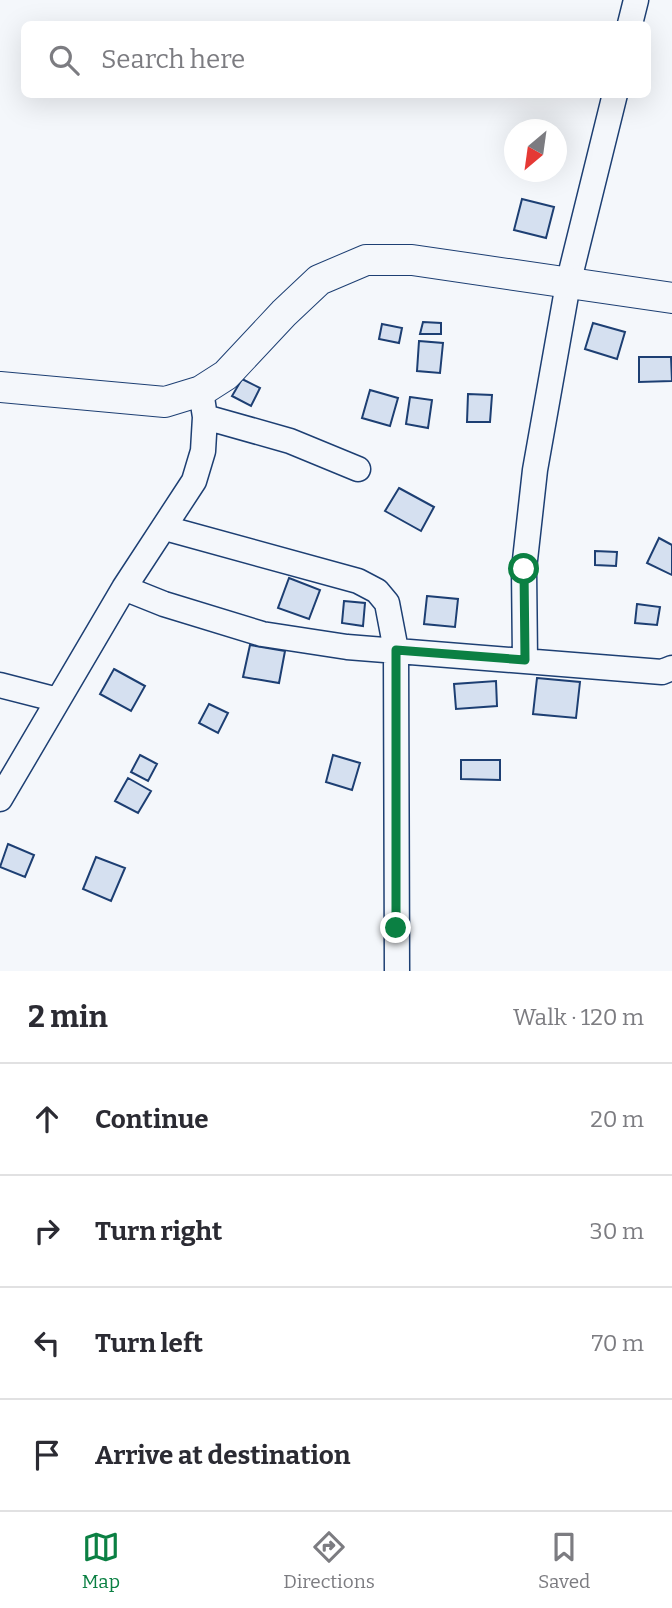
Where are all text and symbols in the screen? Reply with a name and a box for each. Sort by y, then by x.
search box [21,21,651,98]
icon: search [45,41,83,79]
text: Search here [101,44,245,75]
north arrow [504,119,567,182]
route start [508,553,539,584]
route end [380,912,411,943]
text: 2 min [28,999,108,1035]
text: Walk · 120 m [513,1003,644,1031]
icon: ahead [28,1100,66,1138]
text: Continue [95,1104,209,1135]
text: 20 m [590,1105,644,1133]
icon: right [28,1212,66,1250]
text: Turn right [95,1216,222,1247]
text: 30 m [590,1217,644,1245]
icon: left [28,1324,66,1362]
text: Turn left [95,1328,203,1359]
text: 70 m [592,1329,644,1357]
icon: arrive [28,1436,66,1474]
text: Arrive at destination [95,1440,350,1471]
tab: Map [82,1528,120,1593]
tab: Directions [283,1528,375,1593]
tab: Saved [538,1528,590,1593]

